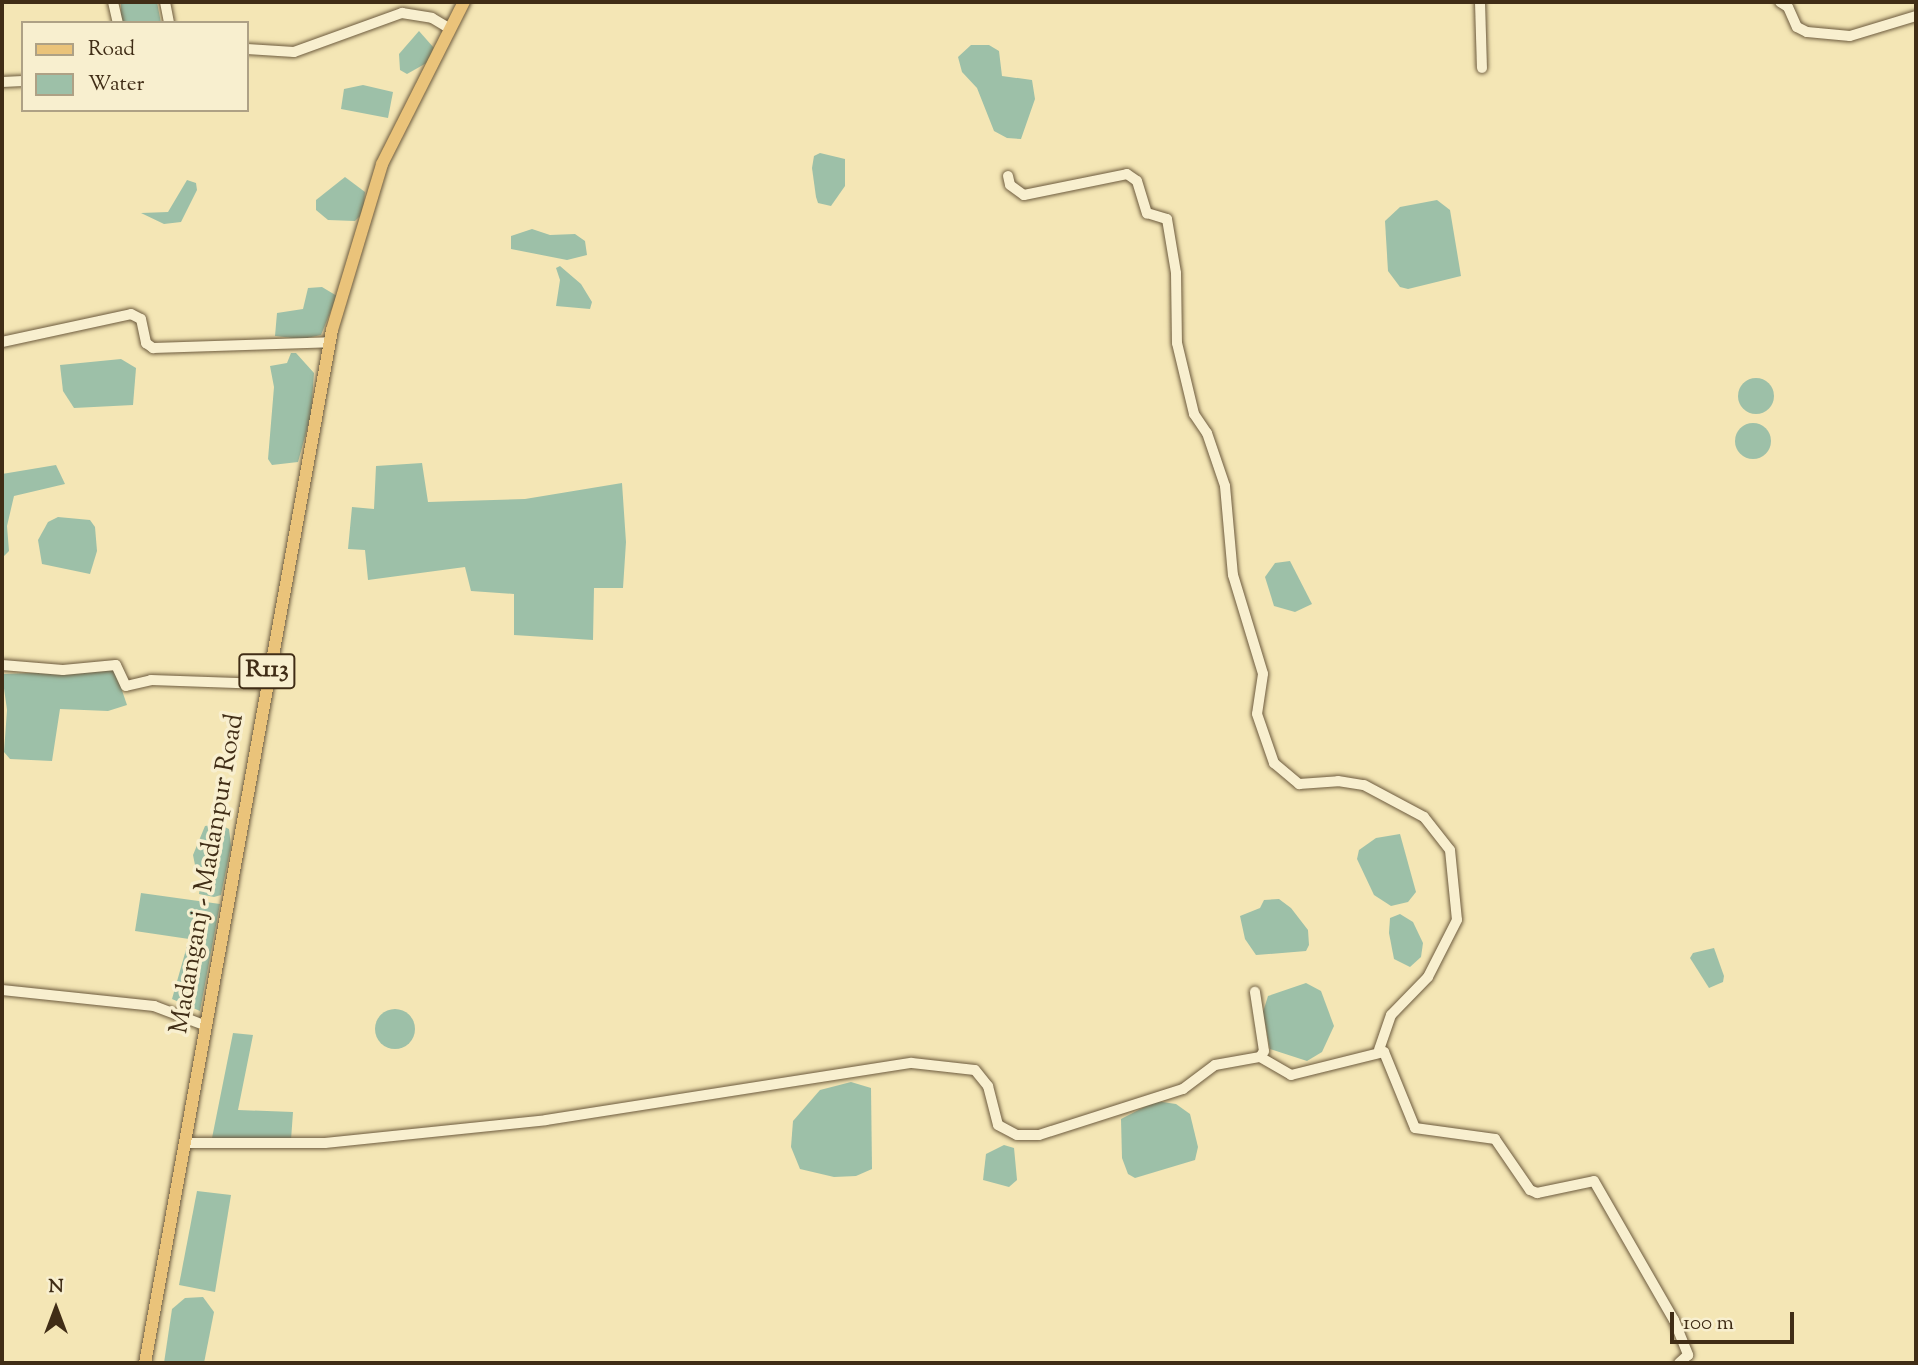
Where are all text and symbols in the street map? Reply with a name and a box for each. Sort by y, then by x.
legend [21,21,248,112]
text: Road [88,35,135,65]
text: Water [88,70,144,100]
road number: R113 [237,650,297,692]
street label: Madanganj - Madanpur Road [164,712,252,1036]
north arrow [21,1274,91,1344]
text: N [48,1274,64,1301]
scale bar [1673,1298,1797,1342]
text: 100 m [1683,1309,1734,1339]

